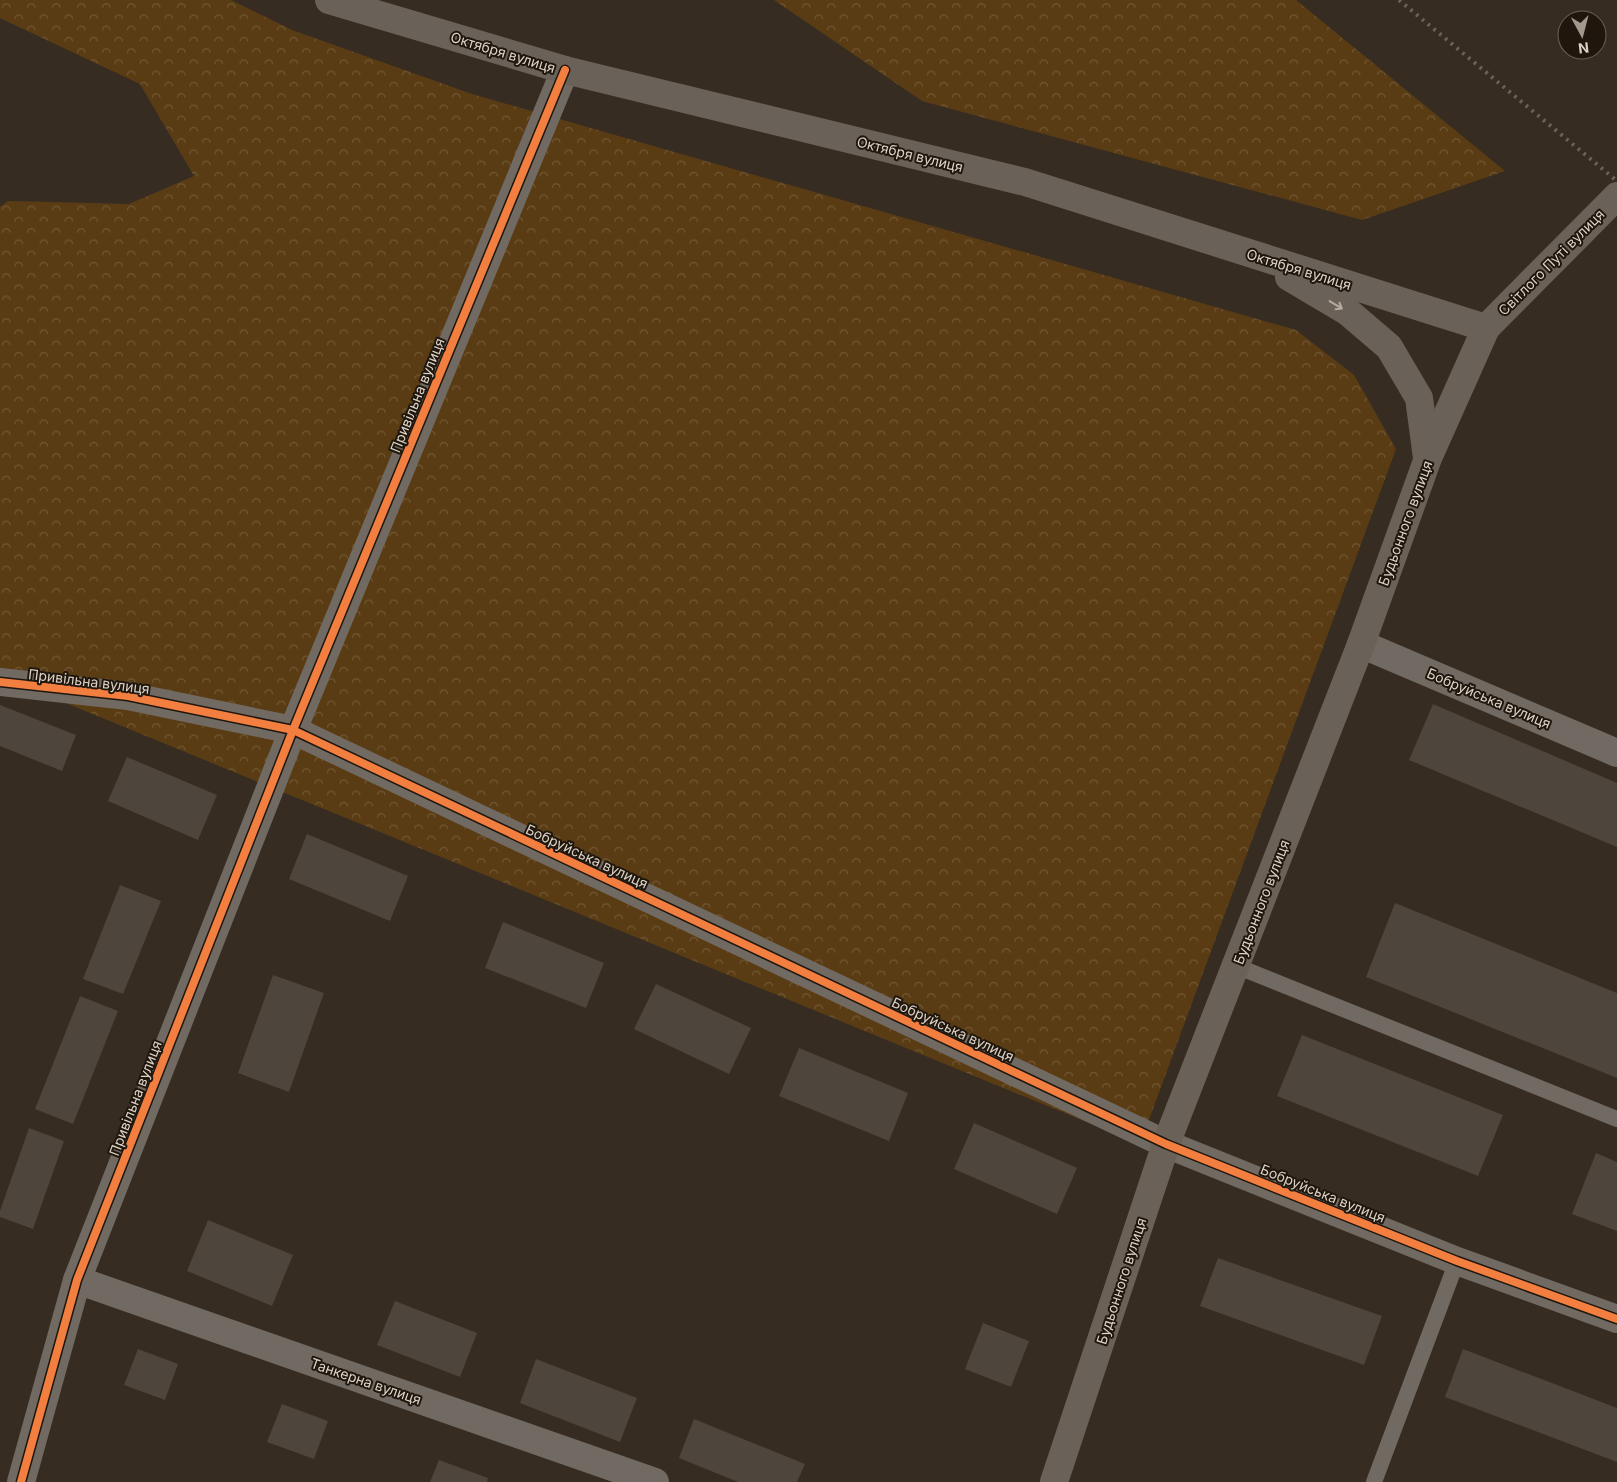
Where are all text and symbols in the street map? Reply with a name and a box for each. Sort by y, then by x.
north arrow [1557,10,1607,60]
street label: Октября вулиця [449,28,557,76]
text: N [1577,39,1590,57]
street label: Октября вулиця [855,133,965,175]
street label: Світлого Путі вулиця [1494,205,1608,319]
street label: Октября вулиця [1245,245,1353,293]
one-way arrow [1329,300,1343,310]
street label: Привільна вулиця [386,335,448,455]
street label: Будьонного вулиця [1374,458,1436,588]
street label: Бобруйська вулиця [1424,664,1554,732]
street label: Привільна вулиця [27,665,151,697]
street label: Бобруйська вулиця [523,820,651,892]
street label: Будьонного вулиця [1229,837,1293,967]
street label: Бобруйська вулиця [889,993,1017,1065]
street label: Привільна вулиця [105,1038,165,1158]
street label: Бобруйська вулиця [1258,1160,1388,1226]
street label: Будьонного вулиця [1093,1216,1149,1346]
street label: Танкерна вулиця [308,1354,424,1408]

